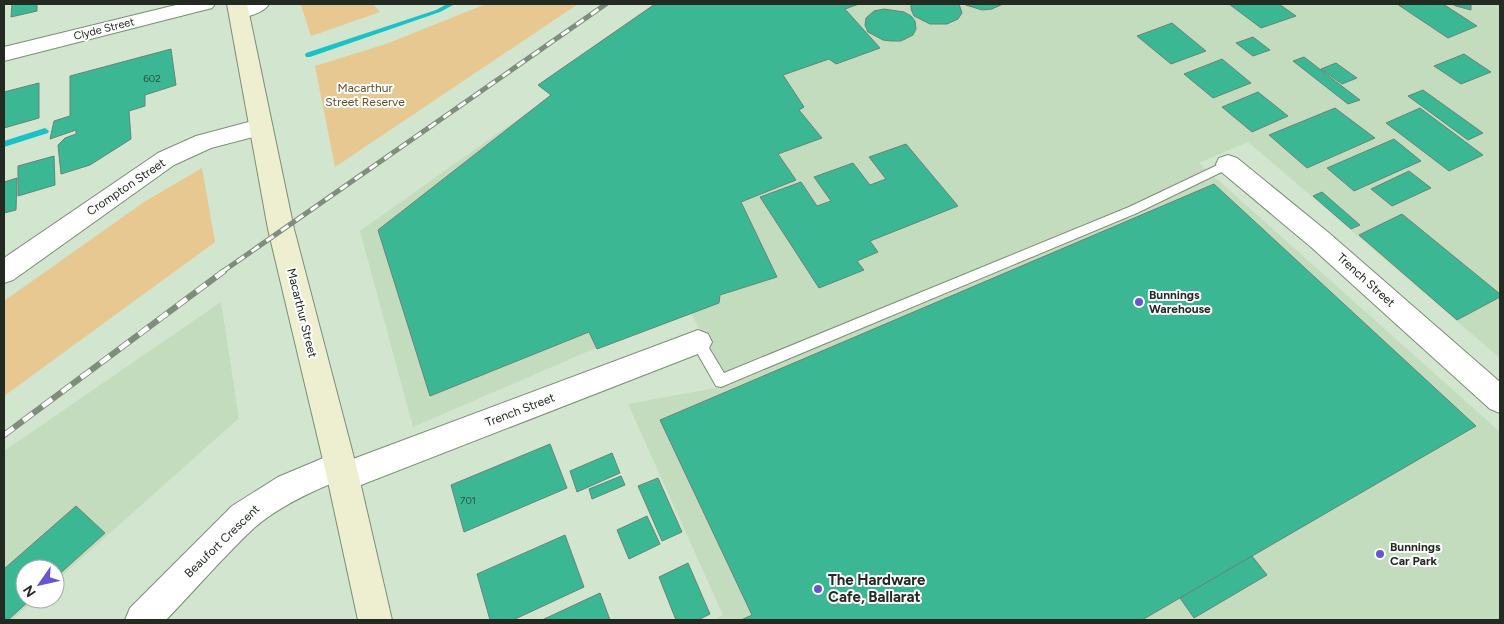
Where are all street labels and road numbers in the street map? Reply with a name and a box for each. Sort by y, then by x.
street label: Clyde Street [72,15,136,43]
street label: Crompton Street [84,155,168,218]
street label: Trench Street [1334,250,1398,310]
street label: Macarthur Street [284,267,320,360]
street label: Trench Street [483,390,557,430]
street label: Beaufort Crescent [182,501,263,580]

